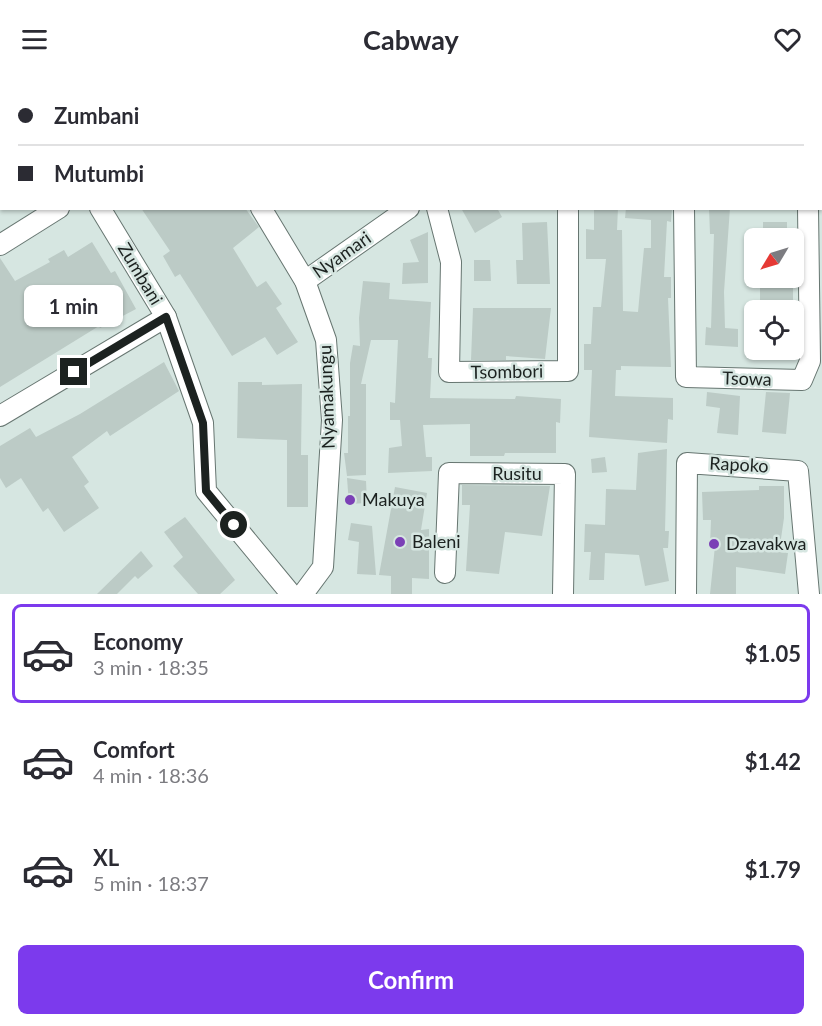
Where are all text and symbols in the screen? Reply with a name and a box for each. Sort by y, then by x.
icon: menu [18,23,51,56]
text: Cabway [363,23,459,56]
icon: heart [771,23,804,56]
text: Zumbani [54,102,139,129]
text: Mutumbi [54,160,144,187]
street label: Nyamari [308,226,375,282]
north arrow [744,228,804,288]
map controls [744,228,804,360]
street label: Zumbani [114,238,168,309]
callout: 1 min [25,285,124,327]
text: 1 min [49,294,98,318]
button: locate [744,300,804,360]
street label: Nyamakungu [313,345,339,449]
route end [60,358,87,385]
street label: Tsombori [471,359,543,383]
street label: Tsowa [722,366,772,390]
street label: Rapoko [709,451,769,477]
street label: Rusitu [492,462,542,484]
place label: Makuya [362,488,425,510]
marker: Makuya [343,493,357,507]
route start [220,511,247,538]
place label: Baleni [412,530,461,552]
place label: Dzavakwa [726,532,807,554]
marker: Baleni [393,535,407,549]
marker: Dzavakwa [707,537,721,551]
icon: car [21,627,75,681]
text: Economy [93,628,183,655]
text: $1.05 [745,640,801,667]
text: 3 min · 18:35 [93,655,209,679]
icon: car [21,735,75,789]
text: Comfort [93,736,175,763]
text: $1.42 [745,748,801,775]
text: 4 min · 18:36 [93,763,209,787]
icon: car [21,843,75,897]
text: XL [93,844,119,871]
text: $1.79 [745,856,801,883]
text: 5 min · 18:37 [93,871,209,895]
button: Confirm [18,945,804,1014]

